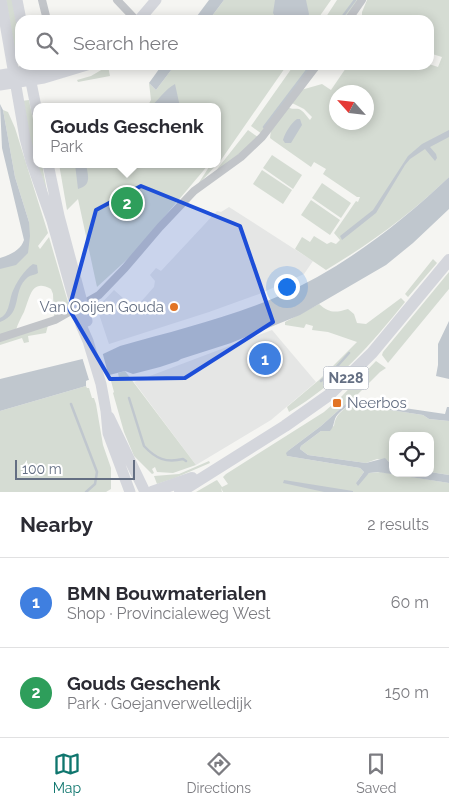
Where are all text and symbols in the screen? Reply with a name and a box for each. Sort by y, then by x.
search box [15,15,434,70]
icon: search [33,29,61,57]
text: Search here [73,32,179,54]
north arrow [329,85,374,130]
popup [33,103,221,168]
text: Gouds Geschenk [50,115,204,137]
text: Park [50,137,83,156]
pin: 2 [111,184,143,222]
your location [274,274,300,300]
place label: Van Ooijen Gouda [40,298,164,316]
marker: Van Ooijen Gouda [168,301,180,313]
pin: 1 [249,340,281,378]
road number: N228 [324,366,368,389]
place label: Neerbos [347,394,407,412]
marker: Neerbos [331,397,343,409]
map controls [389,432,434,477]
button: locate [389,432,434,477]
scale bar [15,457,135,480]
text: 100 m [22,461,62,477]
text: Nearby [20,512,93,537]
text: 2 results [367,515,429,534]
text: BMN Bouwmaterialen [67,582,267,604]
text: 1 [32,593,40,612]
text: 60 m [391,593,429,612]
text: Shop · Provincialeweg West [67,604,271,623]
text: Gouds Geschenk [67,672,220,694]
text: 2 [31,683,41,702]
text: 150 m [385,683,429,702]
text: Park · Goejanverwelledijk [67,694,252,713]
tab: Map [53,750,81,796]
tab: Directions [186,750,251,796]
tab: Saved [356,750,396,796]

